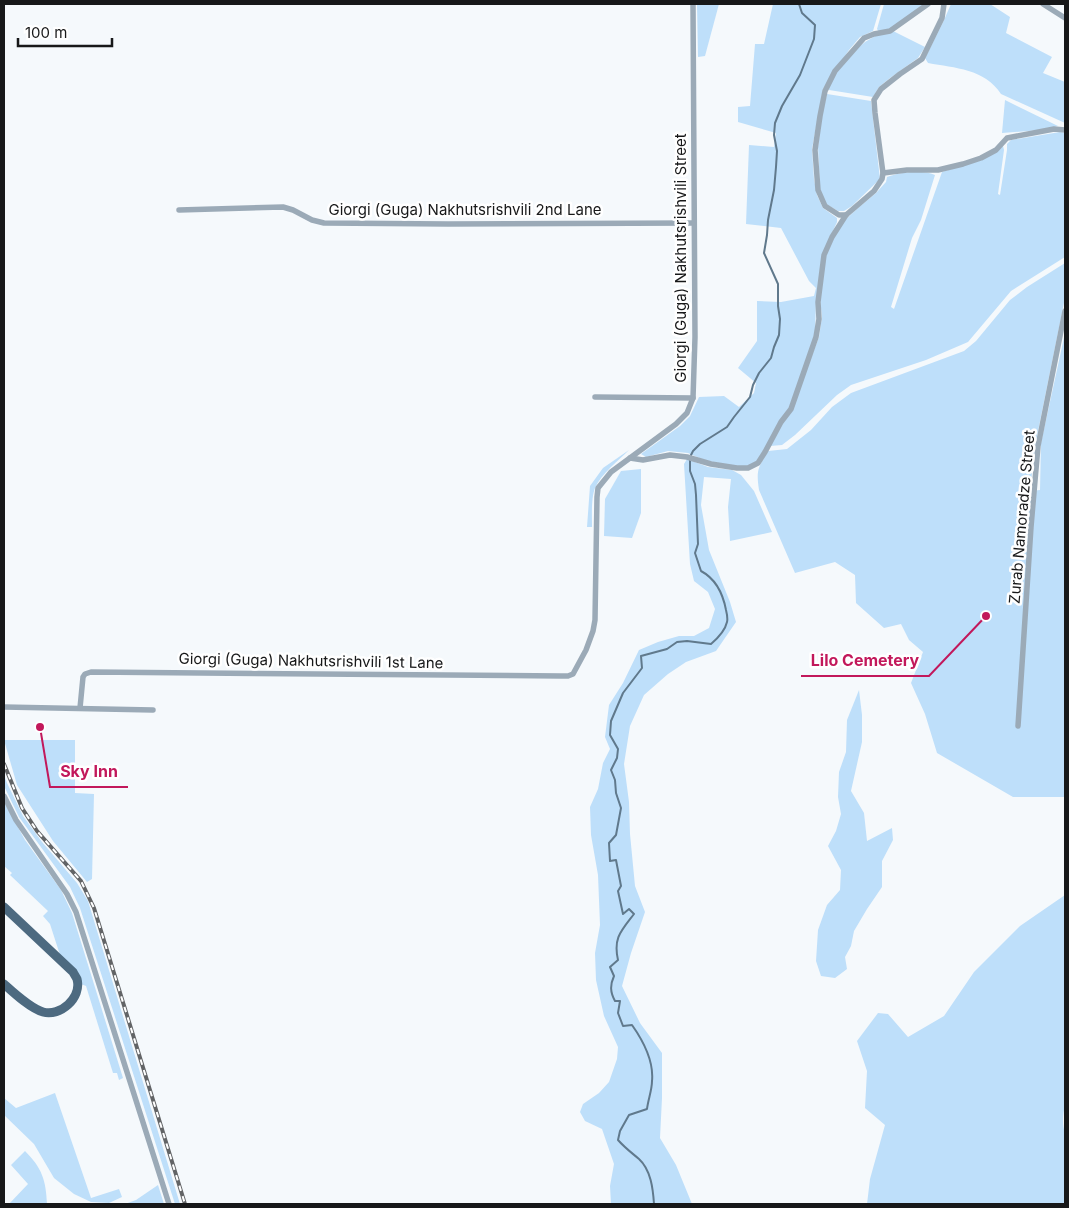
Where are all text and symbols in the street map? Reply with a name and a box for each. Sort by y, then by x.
scale bar [18,15,111,47]
text: 100 m [25,23,67,42]
street label: Giorgi (Guga) Nakhutsrishvili Street [671,133,690,383]
street label: Giorgi (Guga) Nakhutsrishvili 2nd Lane [328,200,602,219]
street label: Zurab Namoradze Street [1004,429,1039,605]
callout: Lilo Cemetery [801,645,929,676]
street label: Giorgi (Guga) Nakhutsrishvili 1st Lane [178,649,444,672]
text: Lilo Cemetery [811,650,920,670]
callout: Sky Inn [50,756,128,787]
text: Sky Inn [60,761,118,781]

